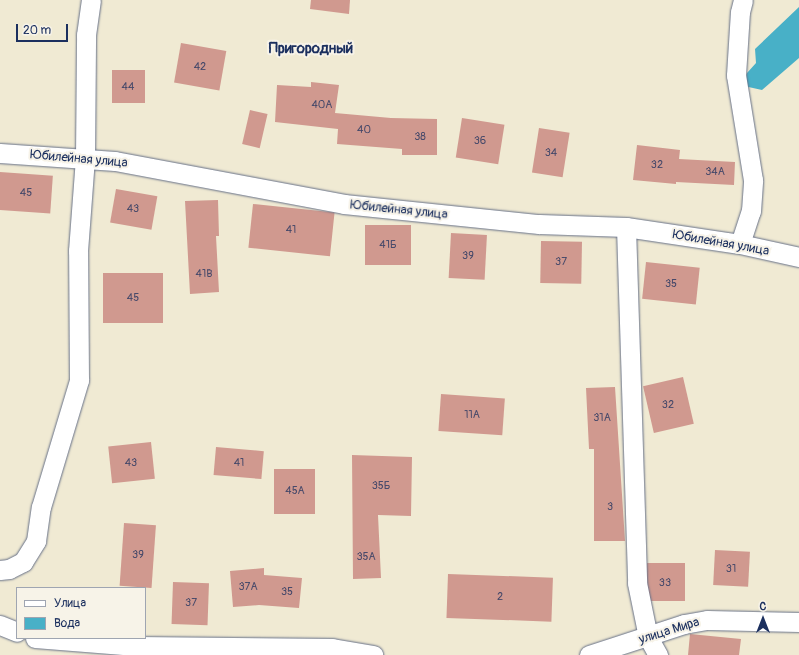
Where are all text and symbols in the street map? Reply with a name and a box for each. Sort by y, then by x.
scale bar [18,16,70,42]
text: 20 m [23,23,51,38]
district label: Пригородный [269,40,353,58]
house number: 42 [194,60,206,74]
house number: 44 [122,80,134,94]
house number: 40А [311,98,333,112]
house number: 40 [357,123,371,137]
house number: 38 [414,130,426,144]
house number: 36 [474,134,486,148]
house number: 34 [545,146,557,160]
street label: Юбилейная улица [30,147,128,171]
house number: 32 [651,158,663,172]
house number: 34А [705,165,725,179]
house number: 45 [20,186,32,200]
street label: Юбилейная улица [350,197,448,223]
house number: 43 [127,202,139,216]
house number: 41 [286,223,296,237]
street label: Юбилейная улица [672,227,770,259]
house number: 41Б [379,238,397,252]
house number: 39 [462,249,474,263]
house number: 37 [555,255,567,269]
house number: 41В [196,267,212,281]
house number: 35 [665,277,677,291]
house number: 45 [127,291,139,305]
house number: 32 [662,398,674,412]
house number: 11А [464,408,480,422]
house number: 31А [593,411,611,425]
house number: 43 [125,456,137,470]
house number: 41 [234,456,244,470]
house number: 35Б [372,479,390,493]
house number: 45А [285,484,305,498]
house number: 3 [607,500,613,514]
house number: 39 [132,548,144,562]
house number: 35А [356,550,376,564]
house number: 31 [726,562,736,576]
house number: 33 [659,576,671,590]
house number: 37А [238,580,258,594]
house number: 35 [281,585,293,599]
legend [16,587,146,639]
house number: 2 [497,590,503,604]
text: Улица [54,596,86,611]
house number: 37 [185,596,197,610]
north arrow [743,599,783,639]
text: С [760,600,766,613]
street label: улица Мира [637,614,701,648]
text: Вода [54,616,80,631]

